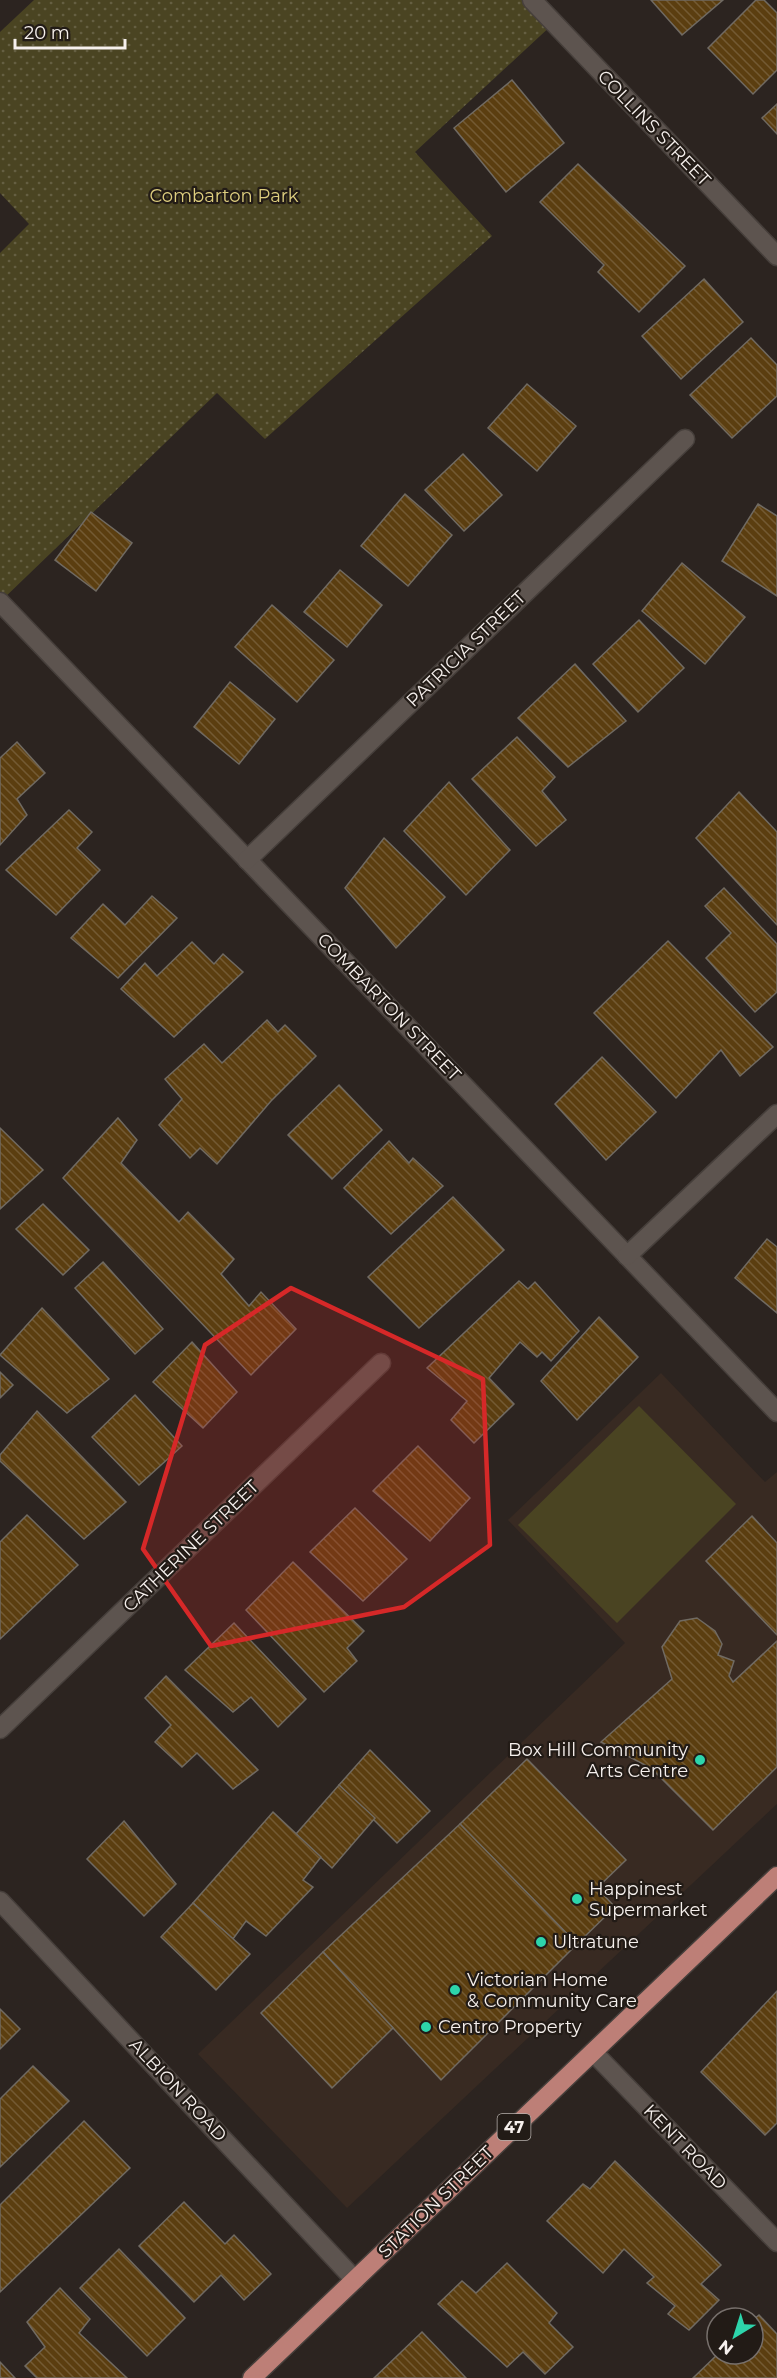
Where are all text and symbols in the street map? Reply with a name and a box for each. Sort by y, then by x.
scale bar [15,12,124,50]
text: 20 m [24,22,70,44]
street label: COLLINS STREET [593,65,715,191]
park label: Combarton Park [149,185,299,207]
street label: PATRICIA STREET [402,586,531,712]
street label: COMBARTON STREET [313,929,466,1086]
street label: CATHERINE STREET [119,1475,264,1617]
place label: Box Hill Community Arts Centre [508,1739,688,1782]
marker: Box Hill Community Arts Centre [693,1753,707,1767]
place label: Happinest Supermarket [589,1878,708,1921]
marker: Happinest Supermarket [570,1892,584,1906]
place label: Ultratune [553,1931,639,1953]
marker: Ultratune [534,1935,548,1949]
place label: Victorian Home & Community Care [467,1969,637,2012]
marker: Victorian Home & Community Care [448,1983,462,1997]
place label: Centro Property [438,2016,582,2038]
marker: Centro Property [419,2020,433,2034]
street label: ALBION ROAD [125,2034,231,2146]
street label: KENT ROAD [639,2100,731,2194]
road number: 47 [498,2114,530,2140]
street label: STATION STREET [374,2141,499,2263]
north arrow [705,2306,765,2366]
text: N [715,2336,737,2359]

